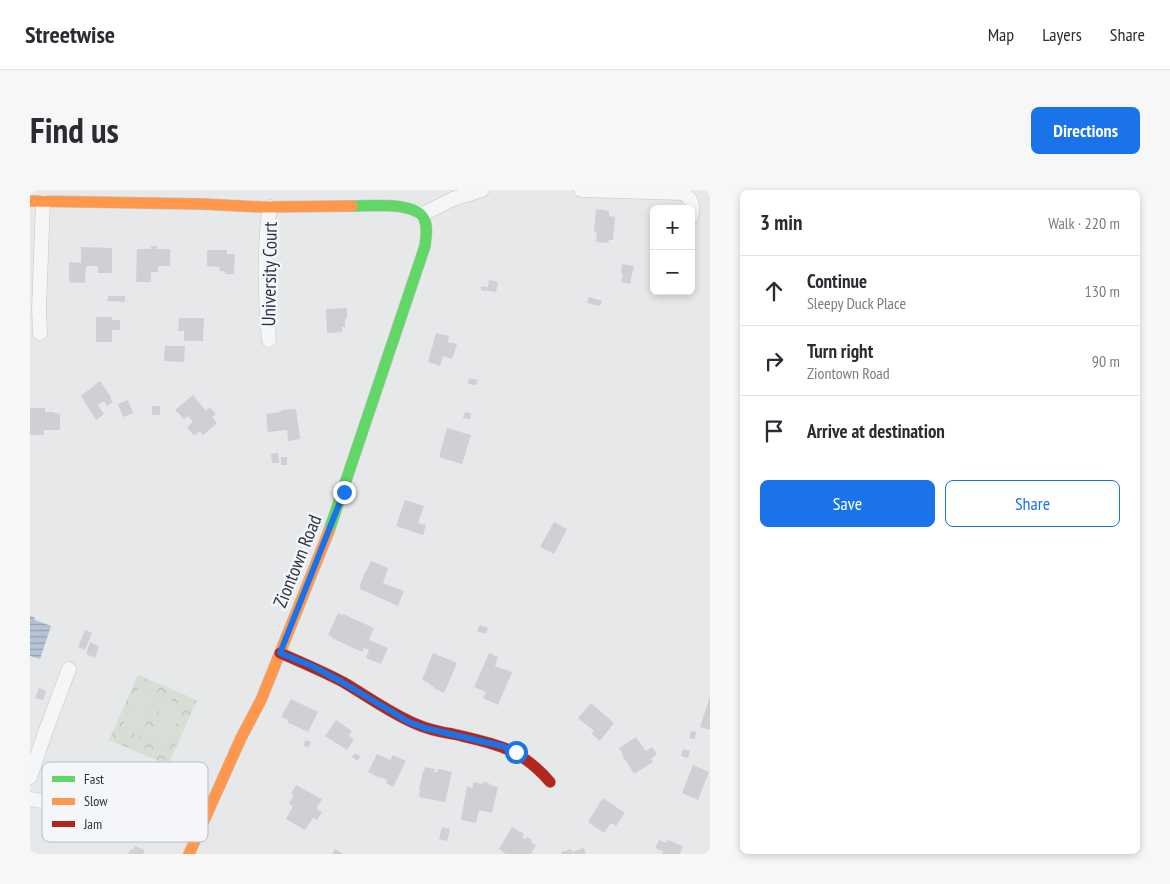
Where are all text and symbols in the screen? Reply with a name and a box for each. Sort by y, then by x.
text: Streetwise [25,19,115,50]
text: Map [988,23,1014,46]
text: Layers [1042,23,1082,46]
text: Share [1110,23,1145,46]
text: Find us [30,107,119,153]
button: Directions [1031,107,1140,154]
map controls [650,205,695,295]
button: + [650,205,695,250]
text: 3 min [760,209,802,236]
text: Walk · 220 m [1048,213,1120,233]
street label: University Court [256,221,282,326]
button: − [650,250,695,295]
text: Continue [807,269,867,293]
icon: ahead [760,277,788,305]
text: 130 m [1085,281,1120,301]
text: Sleepy Duck Place [807,293,906,313]
text: Turn right [807,339,873,363]
icon: right [760,347,788,375]
text: 90 m [1092,351,1120,371]
text: Ziontown Road [807,363,890,383]
icon: arrive [760,417,788,445]
text: Arrive at destination [807,419,945,443]
button: Save [760,480,935,527]
button: Share [945,480,1120,527]
route end [333,481,356,504]
street label: Ziontown Road [267,511,327,611]
route start [505,741,528,764]
legend [42,762,208,842]
text: Fast [84,770,104,788]
text: Slow [84,792,108,810]
text: Jam [83,815,102,833]

